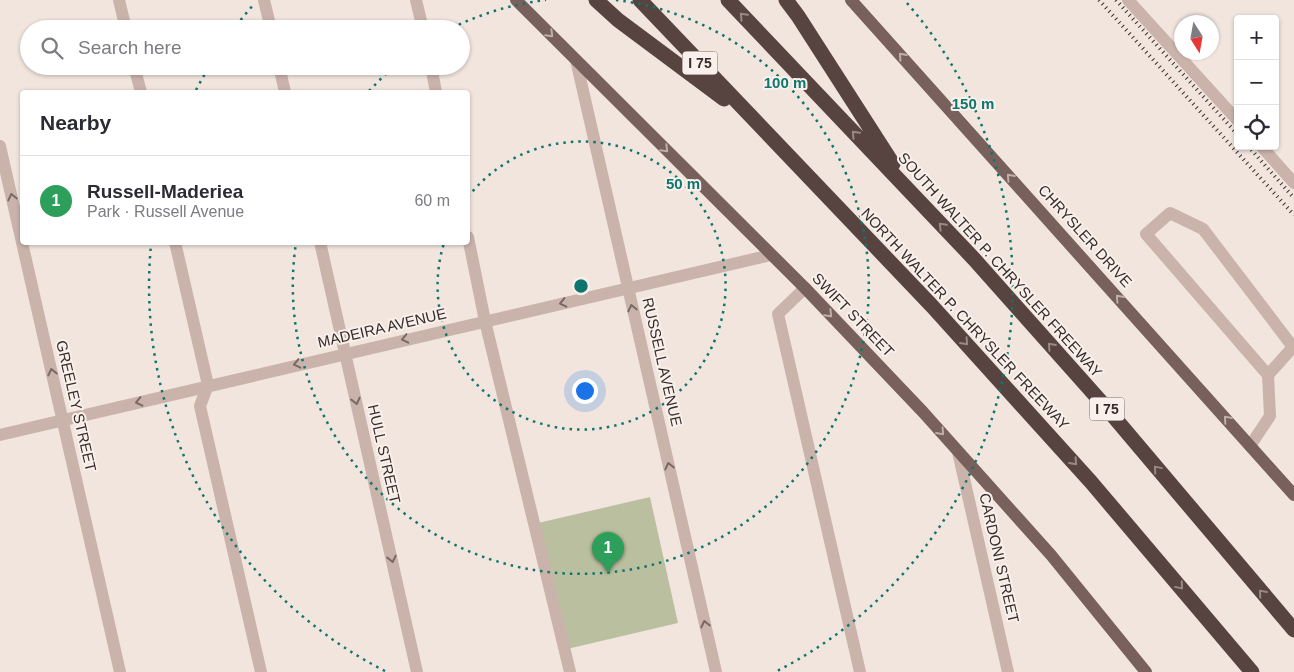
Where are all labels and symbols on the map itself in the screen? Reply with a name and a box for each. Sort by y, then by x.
one-way arrow [740,12,749,21]
north arrow [1174,15,1219,60]
one-way arrow [544,29,553,38]
road number: I 75 [682,52,718,74]
one-way arrow [899,53,908,62]
text: 100 m [764,74,806,91]
text: 150 m [952,95,994,112]
one-way arrow [852,131,861,140]
one-way arrow [659,143,668,152]
street label: SOUTH WALTER P. CHRYSLER FREEWAY [895,149,1106,380]
one-way arrow [1007,174,1016,183]
text: 50 m [666,175,700,192]
street label: CHRYSLER DRIVE [1035,181,1136,290]
one-way arrow [7,192,17,201]
street label: NORTH WALTER P. CHRYSLER FREEWAY [858,204,1073,433]
one-way arrow [939,222,948,231]
street label: SWIFT STREET [809,269,898,360]
centre of rings [572,277,590,295]
one-way arrow [1116,295,1125,304]
street label: RUSSELL AVENUE [639,296,686,428]
one-way arrow [559,297,568,308]
one-way arrow [627,303,638,312]
street label: MADEIRA AVENUE [316,304,448,351]
one-way arrow [823,308,832,317]
one-way arrow [400,333,409,344]
one-way arrow [959,337,968,346]
street label: GREELEY STREET [53,339,100,473]
one-way arrow [1048,343,1057,352]
one-way arrow [293,358,302,369]
one-way arrow [47,368,57,377]
your location [572,378,598,404]
one-way arrow [135,396,144,407]
one-way arrow [350,396,361,405]
road number: I 75 [1090,398,1124,420]
street label: HULL STREET [365,403,404,505]
one-way arrow [1224,416,1233,425]
one-way arrow [935,427,944,436]
one-way arrow [1068,457,1077,466]
one-way arrow [664,462,674,471]
one-way arrow [1154,466,1163,475]
street label: CARDONI STREET [976,491,1023,624]
pin: 1 [592,532,624,573]
one-way arrow [386,555,397,564]
one-way arrow [1174,580,1182,589]
one-way arrow [1259,590,1268,599]
one-way arrow [700,620,711,629]

